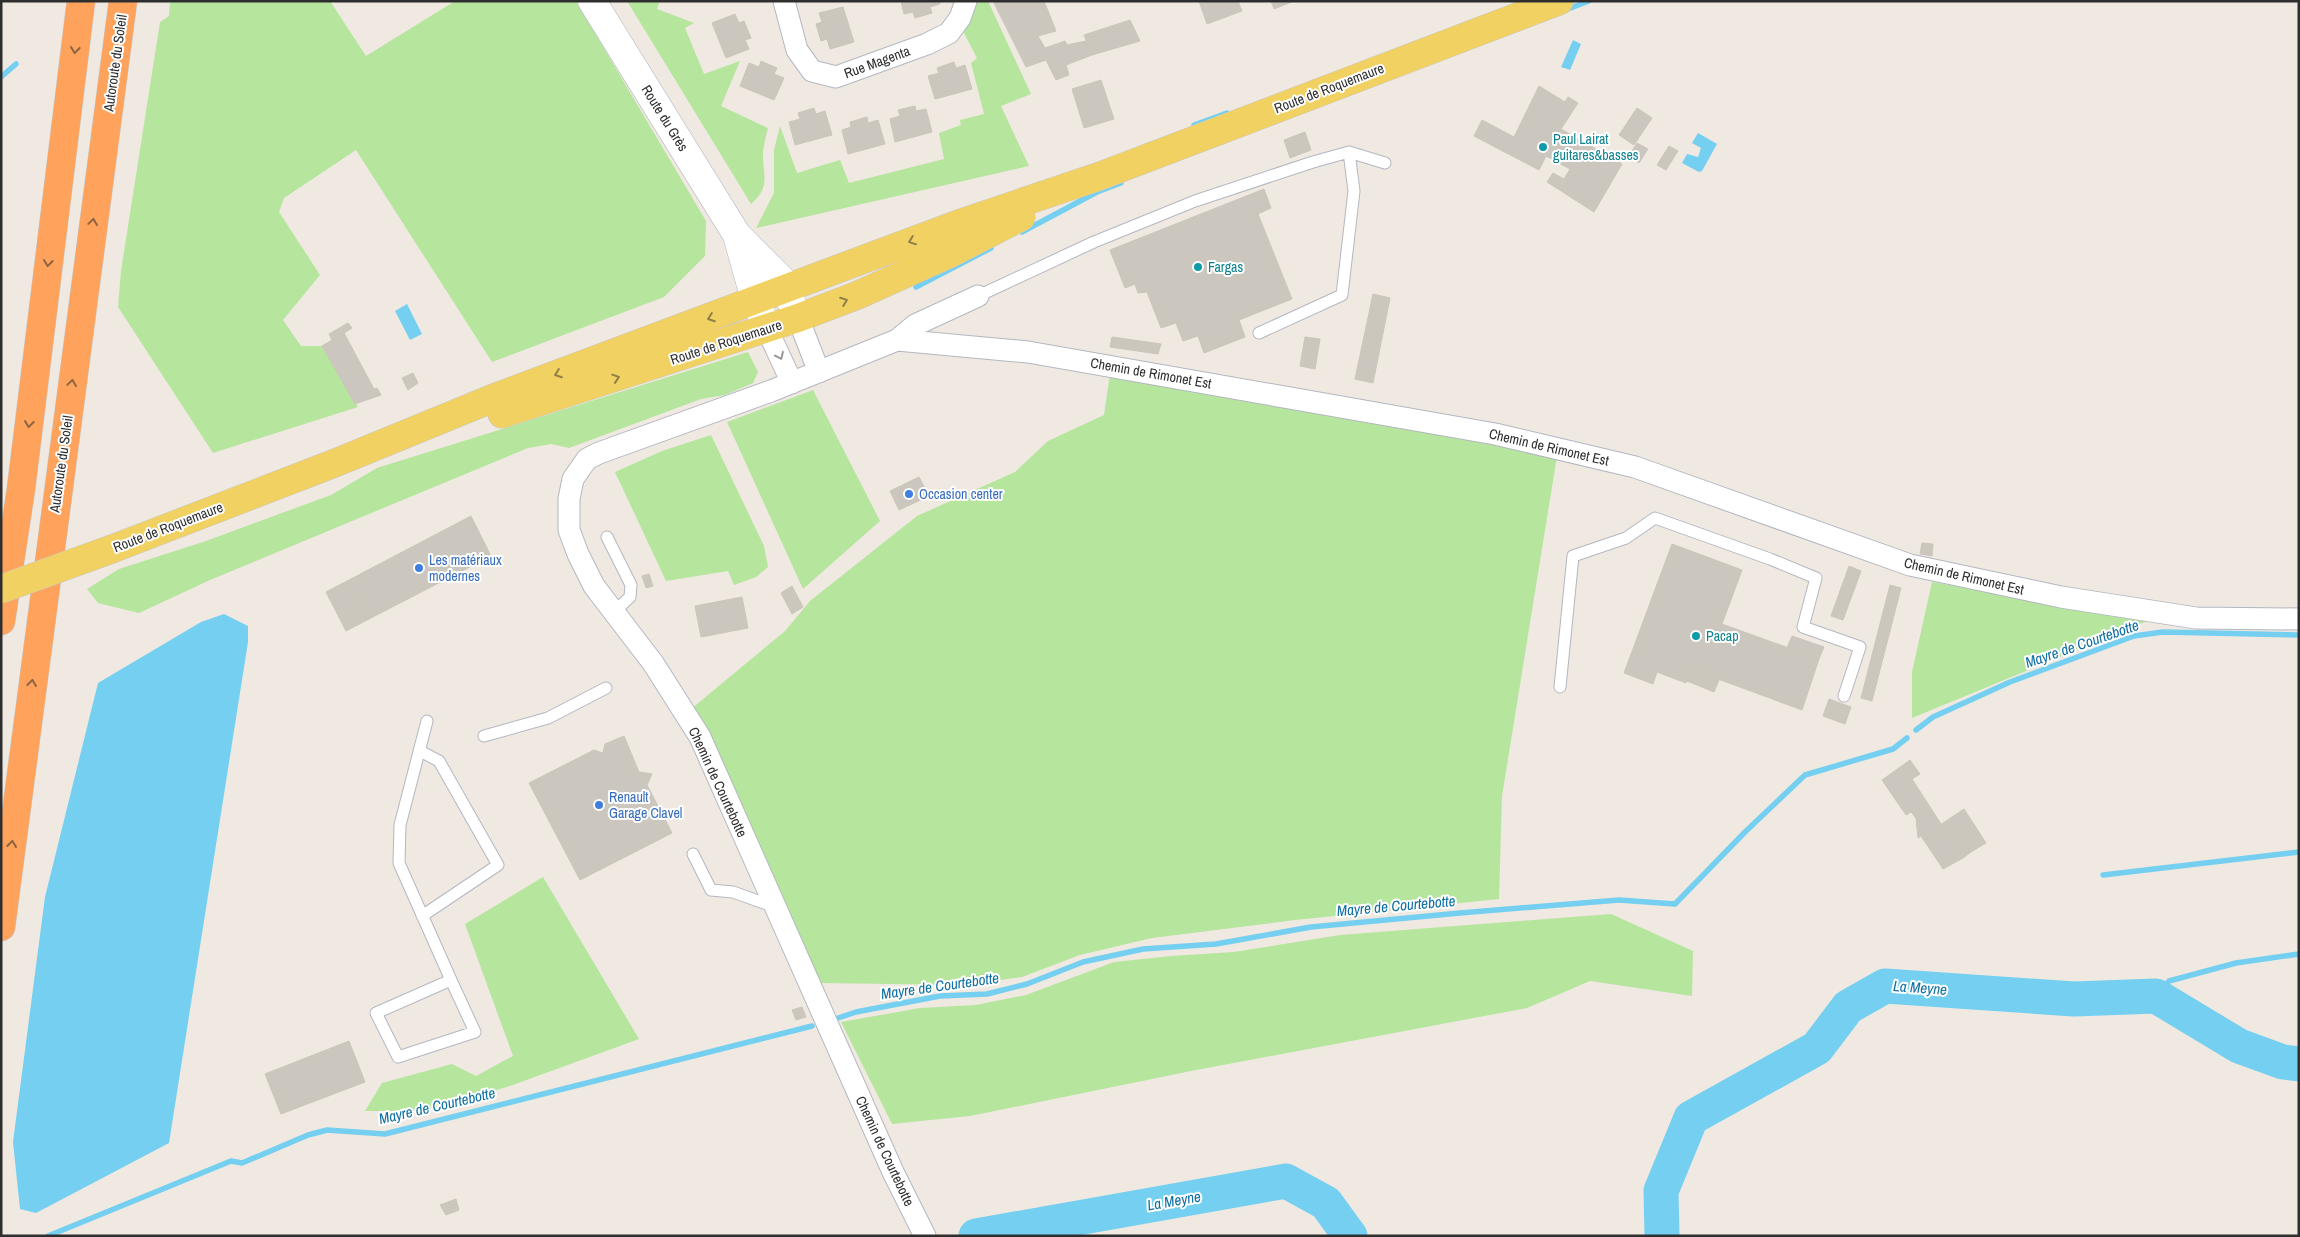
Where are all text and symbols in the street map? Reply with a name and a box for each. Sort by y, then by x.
street label: Autoroute du Soleil [99,13,131,114]
street label: Rue Magenta [842,42,913,82]
one-way arrow [70,46,81,54]
street label: Route de Roquemaure [1272,59,1386,117]
street label: Route du Grès [638,82,693,155]
place label: Paul Lairat guitares&basses [1553,130,1639,164]
marker: Paul Lairat guitares&basses [1537,141,1549,153]
one-way arrow [88,218,98,226]
one-way arrow [908,235,917,245]
place label: Fargas [1208,258,1243,276]
one-way arrow [43,259,54,267]
marker: Fargas [1192,261,1204,273]
one-way arrow [839,297,847,307]
one-way arrow [707,312,715,322]
street label: Route de Roquemaure [668,315,784,369]
one-way arrow [774,351,784,360]
street label: Chemin de Rimonet Est [1089,353,1213,393]
one-way arrow [554,368,563,378]
one-way arrow [611,373,619,383]
one-way arrow [66,379,77,387]
street label: Autoroute du Soleil [45,414,77,515]
one-way arrow [24,420,34,429]
street label: Chemin de Rimonet Est [1487,424,1611,470]
place label: Occasion center [919,485,1003,503]
marker: Occasion center [903,488,915,500]
street label: Route de Roquemaure [111,498,225,556]
place label: Les matériaux modernes [429,551,502,585]
street label: Chemin de Rimonet Est [1902,553,2026,599]
marker: Les matériaux modernes [413,562,425,574]
water label: Mayre de Courtebotte [2022,614,2142,673]
place label: Pacap [1706,627,1739,645]
marker: Pacap [1690,630,1702,642]
one-way arrow [26,678,37,686]
street label: Chemin de Courtebotte [685,724,751,840]
place label: Renault Garage Clavel [609,788,682,822]
marker: Renault Garage Clavel [593,799,605,811]
one-way arrow [6,840,17,848]
water label: Mayre de Courtebotte [1336,890,1456,921]
water label: Mayre de Courtebotte [880,967,1000,1004]
water label: La Meyne [1892,975,1948,1000]
water label: Mayre de Courtebotte [377,1082,497,1129]
street label: Chemin de Courtebotte [852,1093,918,1209]
water label: La Meyne [1145,1185,1202,1216]

